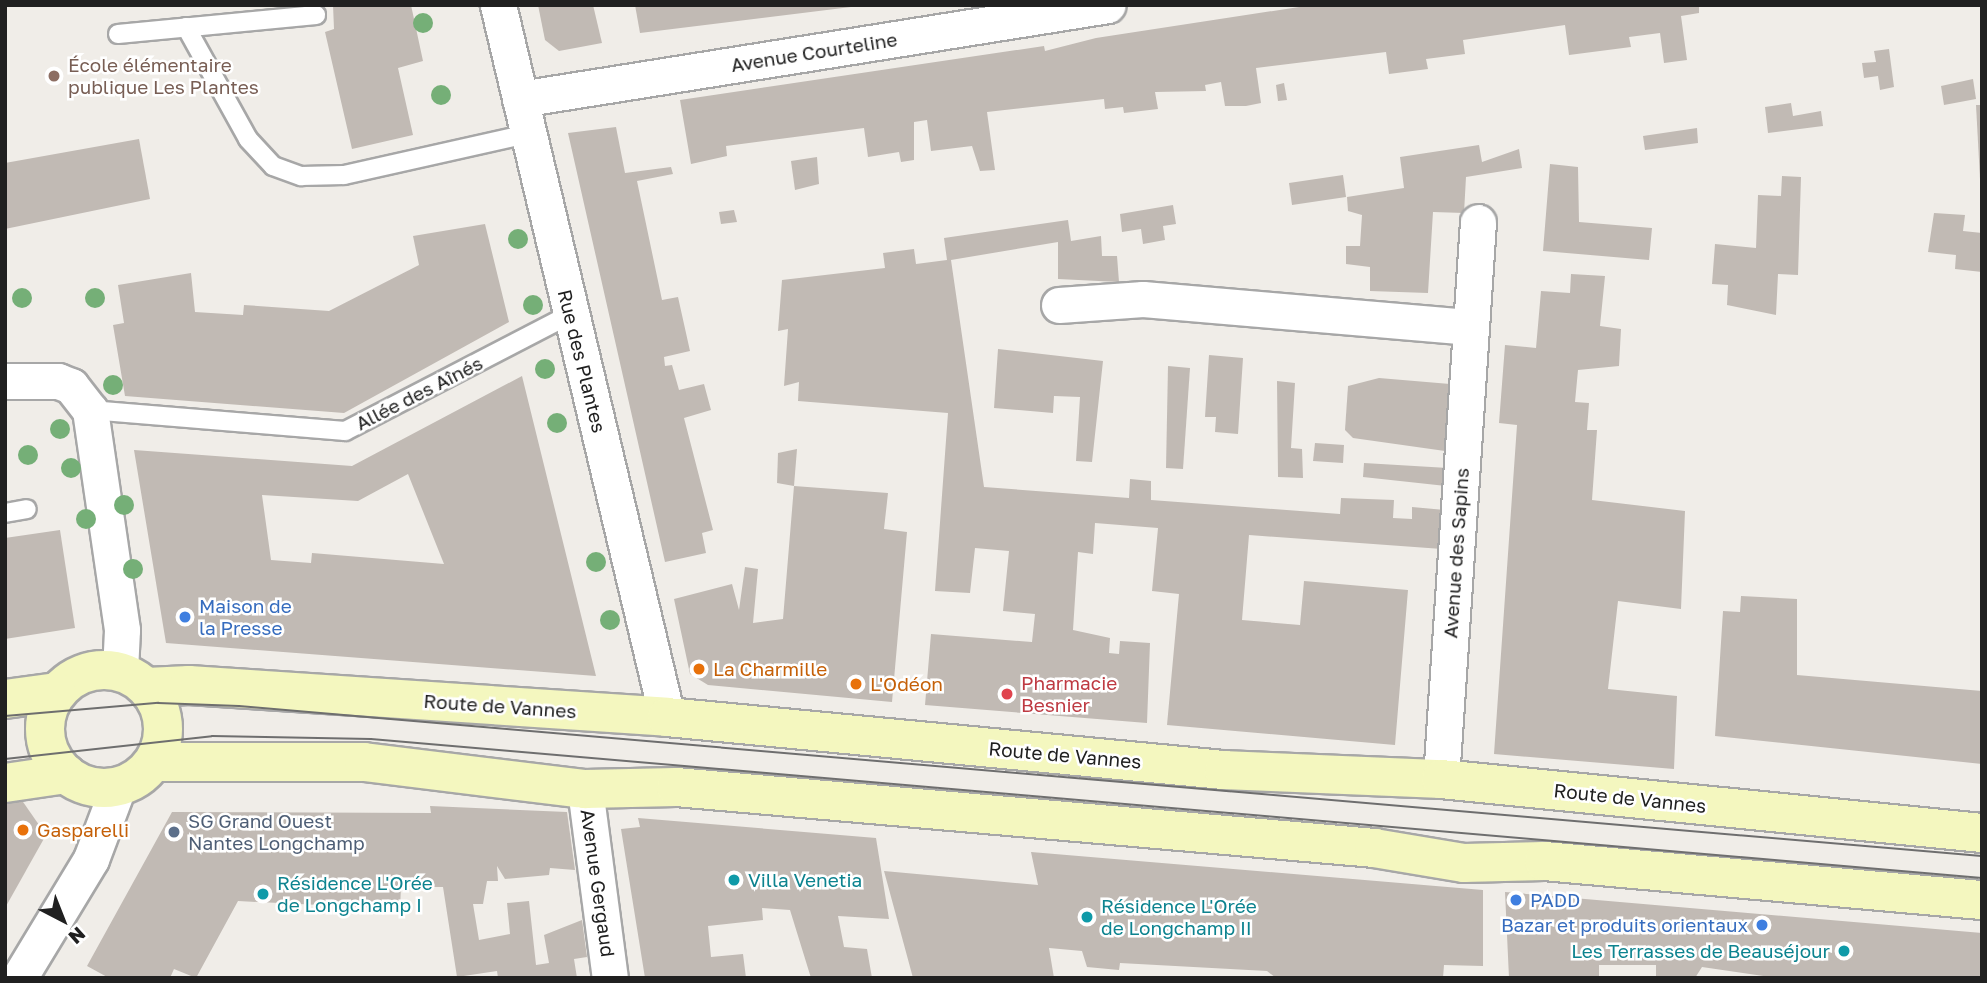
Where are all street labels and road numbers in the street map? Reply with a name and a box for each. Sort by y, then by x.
street label: Avenue Courteline [729,28,899,76]
street label: Rue des Plantes [553,287,611,435]
street label: Allée des Aînés [352,351,486,435]
street label: Avenue des Sapins [1439,467,1473,639]
street label: Route de Vannes [423,689,577,723]
street label: Route de Vannes [988,737,1142,773]
street label: Route de Vannes [1553,779,1707,817]
street label: Avenue Gergaud [576,808,620,958]

